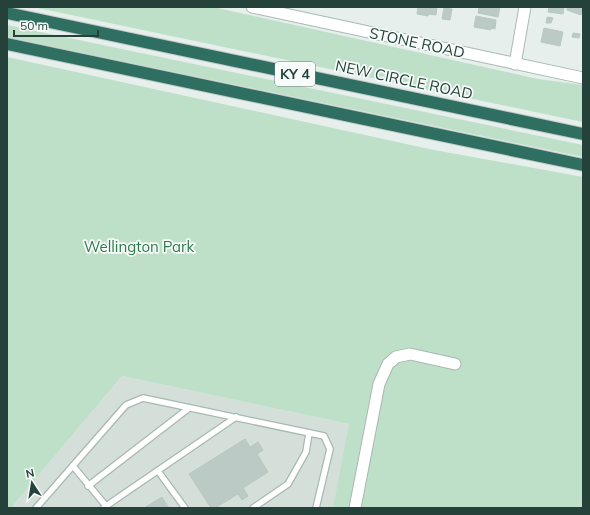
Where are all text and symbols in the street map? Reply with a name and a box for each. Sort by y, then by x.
scale bar [14,12,98,38]
text: 50 m [20,18,48,33]
street label: STONE ROAD [368,23,467,62]
street label: NEW CIRCLE ROAD [334,56,475,103]
road number: KY 4 [275,62,315,86]
park label: Wellington Park [84,237,195,256]
north arrow [12,463,52,503]
text: N [24,466,35,481]

